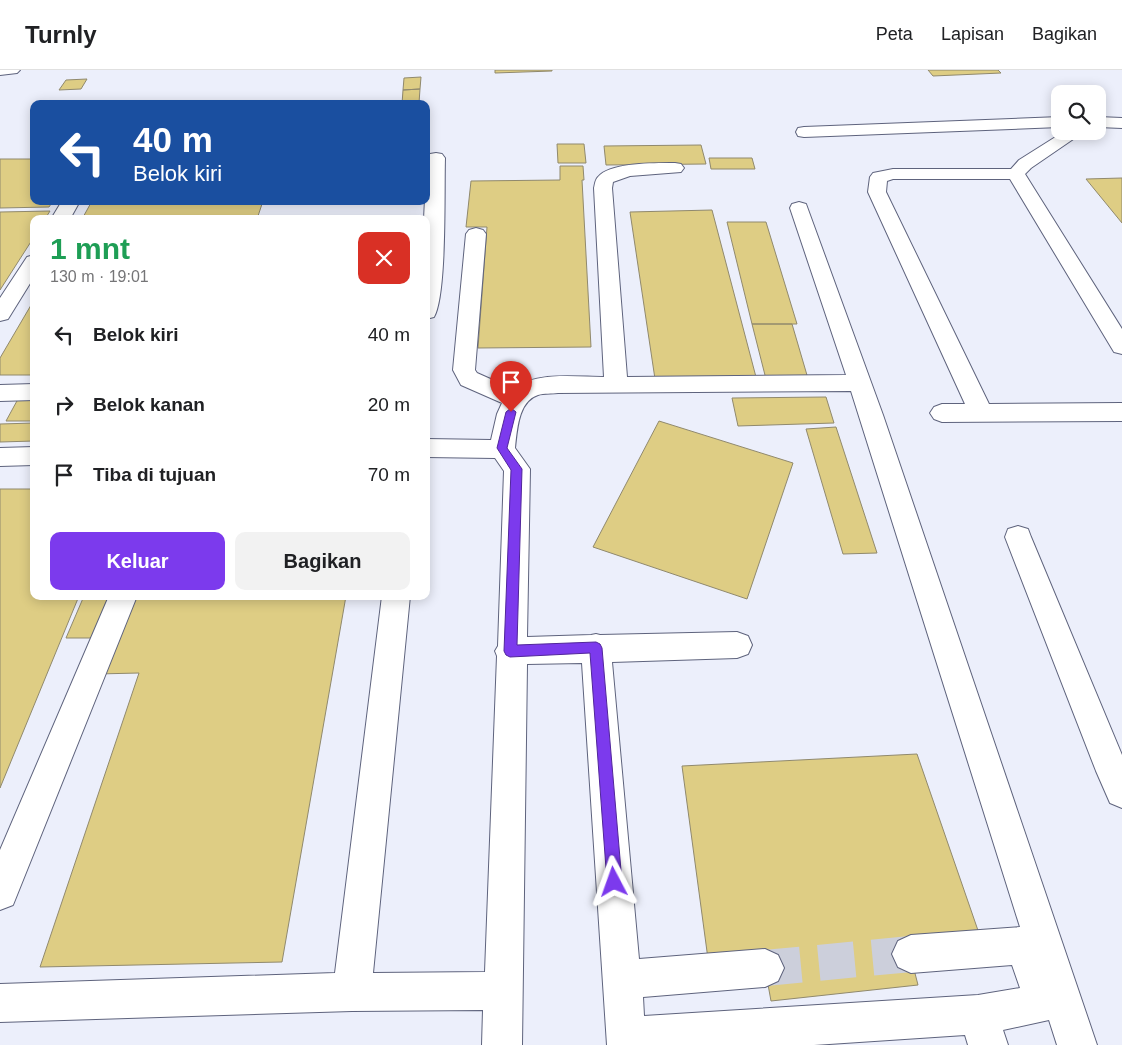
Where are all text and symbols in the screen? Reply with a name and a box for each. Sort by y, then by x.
text: Turnly [25,21,97,48]
text: Peta [876,24,913,44]
text: Lapisan [941,24,1004,44]
text: Bagikan [1032,24,1097,44]
map controls [1051,85,1106,140]
button: search [1051,85,1106,140]
icon: left [50,120,115,185]
text: 40 m [133,120,213,159]
text: Belok kiri [133,161,222,186]
text: 1 mnt [50,232,130,265]
button: close [358,232,410,284]
text: 130 m · 19:01 [50,268,149,285]
icon: left [50,321,78,349]
text: Belok kiri [93,324,179,345]
text: 40 m [368,324,410,345]
pin [490,361,532,412]
icon: arrive [497,368,525,396]
icon: right [50,391,78,419]
text: Belok kanan [93,394,205,415]
text: 20 m [368,394,410,415]
icon: arrive [50,461,78,489]
text: Tiba di tujuan [93,464,216,485]
text: 70 m [368,464,410,485]
button: Keluar [50,532,225,590]
button: Bagikan [235,532,410,590]
position arrow [587,855,639,907]

